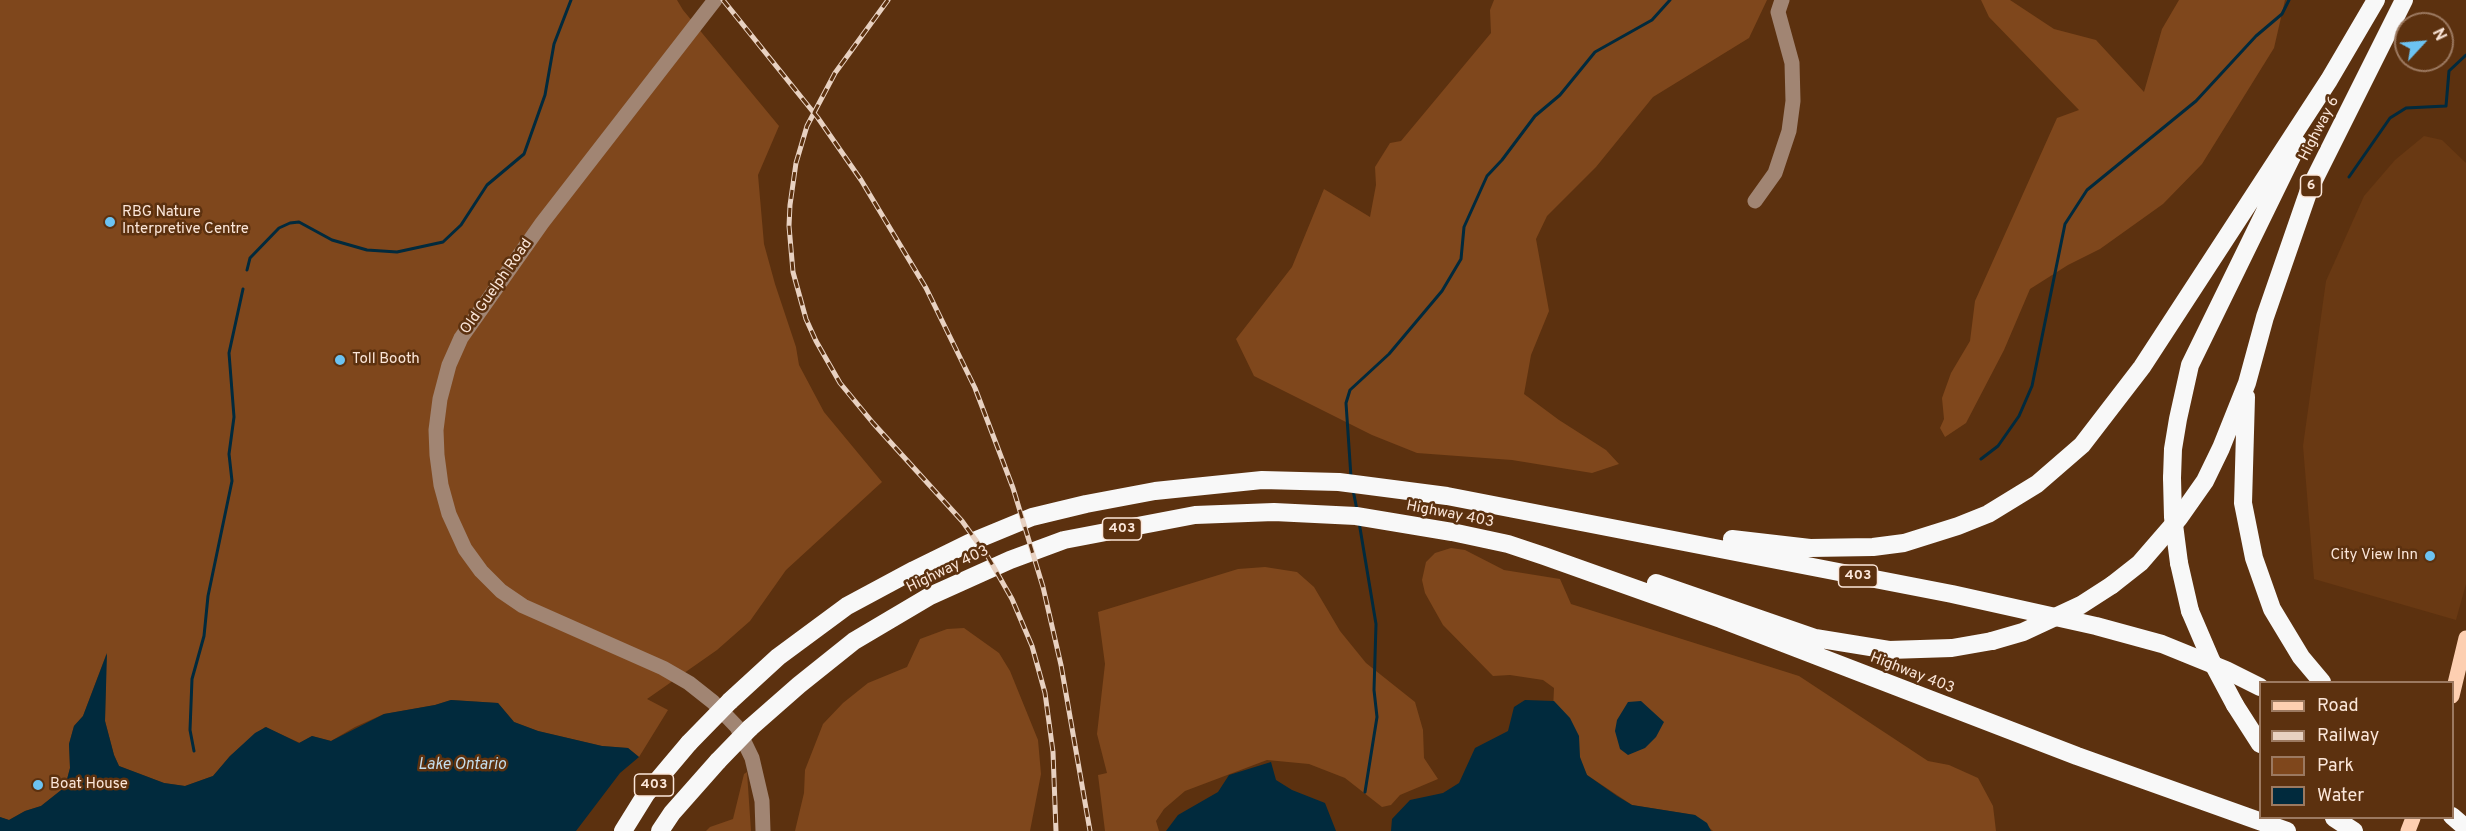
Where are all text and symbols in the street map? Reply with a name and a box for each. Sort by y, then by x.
north arrow [2394,12,2454,72]
text: N [2427,25,2450,45]
street label: Highway 6 [2296,94,2344,164]
road number: 6 [2300,175,2322,197]
place label: RBG Nature Interpretive Centre [122,204,249,239]
marker: RBG Nature Interpretive Centre [103,215,117,229]
street label: Old Guelph Road [457,236,537,338]
place label: Toll Booth [352,351,420,369]
marker: Toll Booth [333,353,347,367]
street label: Highway 403 [1405,498,1495,532]
road number: 403 [1102,518,1142,540]
street label: Highway 403 [904,542,992,598]
place label: City View Inn [2331,547,2418,565]
marker: City View Inn [2423,549,2437,563]
road number: 403 [1838,565,1878,587]
street label: Highway 403 [1867,650,1957,698]
legend [2259,681,2454,819]
text: Road [2317,695,2359,718]
text: Railway [2317,725,2379,748]
text: Park [2317,755,2354,778]
water label: Lake Ontario [418,756,506,776]
road number: 403 [634,774,674,796]
place label: Boat House [50,776,128,794]
marker: Boat House [31,778,45,792]
text: Water [2317,785,2364,808]

